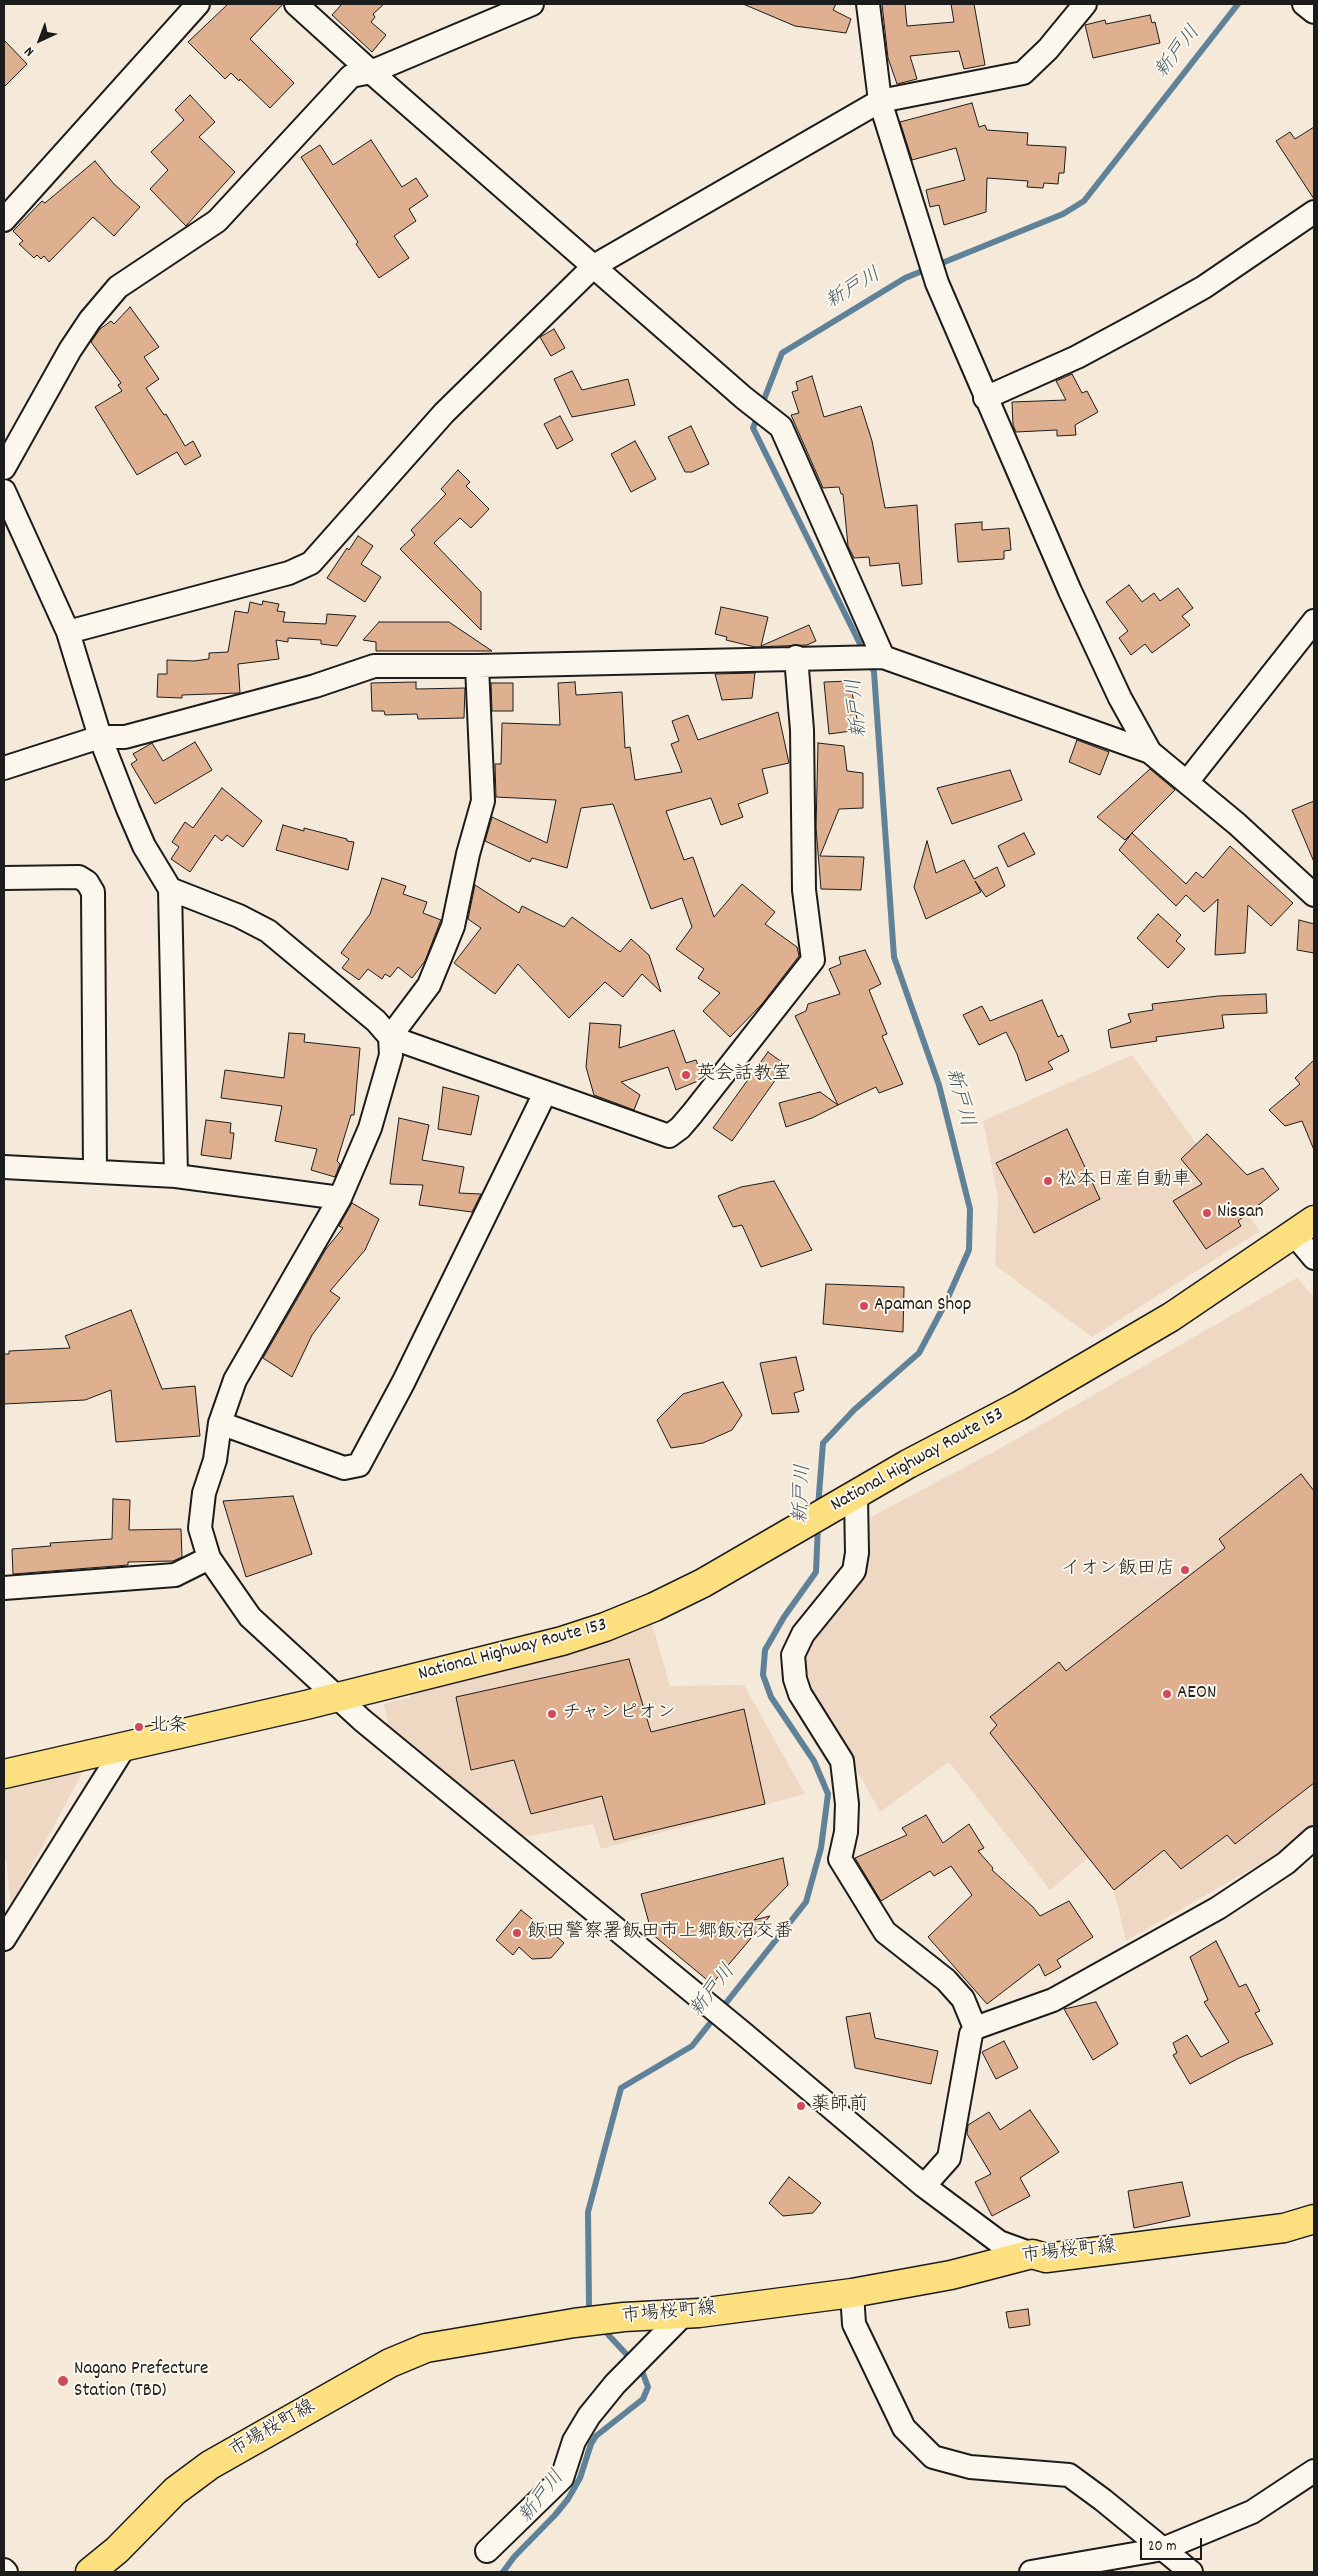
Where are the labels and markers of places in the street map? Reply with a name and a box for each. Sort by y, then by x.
place label: 英会話教室 [696,1064,791,1086]
marker: 英会話教室 [680,1069,692,1081]
place label: 松本日産自動車 [1058,1170,1191,1192]
marker: 松本日産自動車 [1042,1175,1054,1187]
place label: Nissan [1217,1202,1264,1224]
marker: Nissan [1201,1207,1213,1219]
place label: Apaman Shop [874,1295,971,1317]
marker: Apaman Shop [858,1300,870,1312]
place label: イオン飯田店 [1061,1559,1175,1581]
marker: イオン飯田店 [1179,1564,1191,1576]
place label: AEON [1177,1683,1216,1705]
marker: AEON [1161,1688,1173,1700]
place label: チャンピオン [562,1703,676,1725]
marker: チャンピオン [546,1708,558,1720]
place label: 北条 [149,1716,187,1738]
marker: 北条 [133,1721,145,1733]
place label: 飯田警察署飯田市上郷飯沼交番 [527,1922,793,1944]
marker: 飯田警察署飯田市上郷飯沼交番 [511,1927,523,1939]
place label: 薬師前 [811,2095,868,2117]
marker: 薬師前 [795,2100,807,2112]
place label: Nagano Prefecture Station (TBD) [74,2359,208,2403]
marker: Nagano Prefecture Station (TBD) [56,2374,70,2388]

